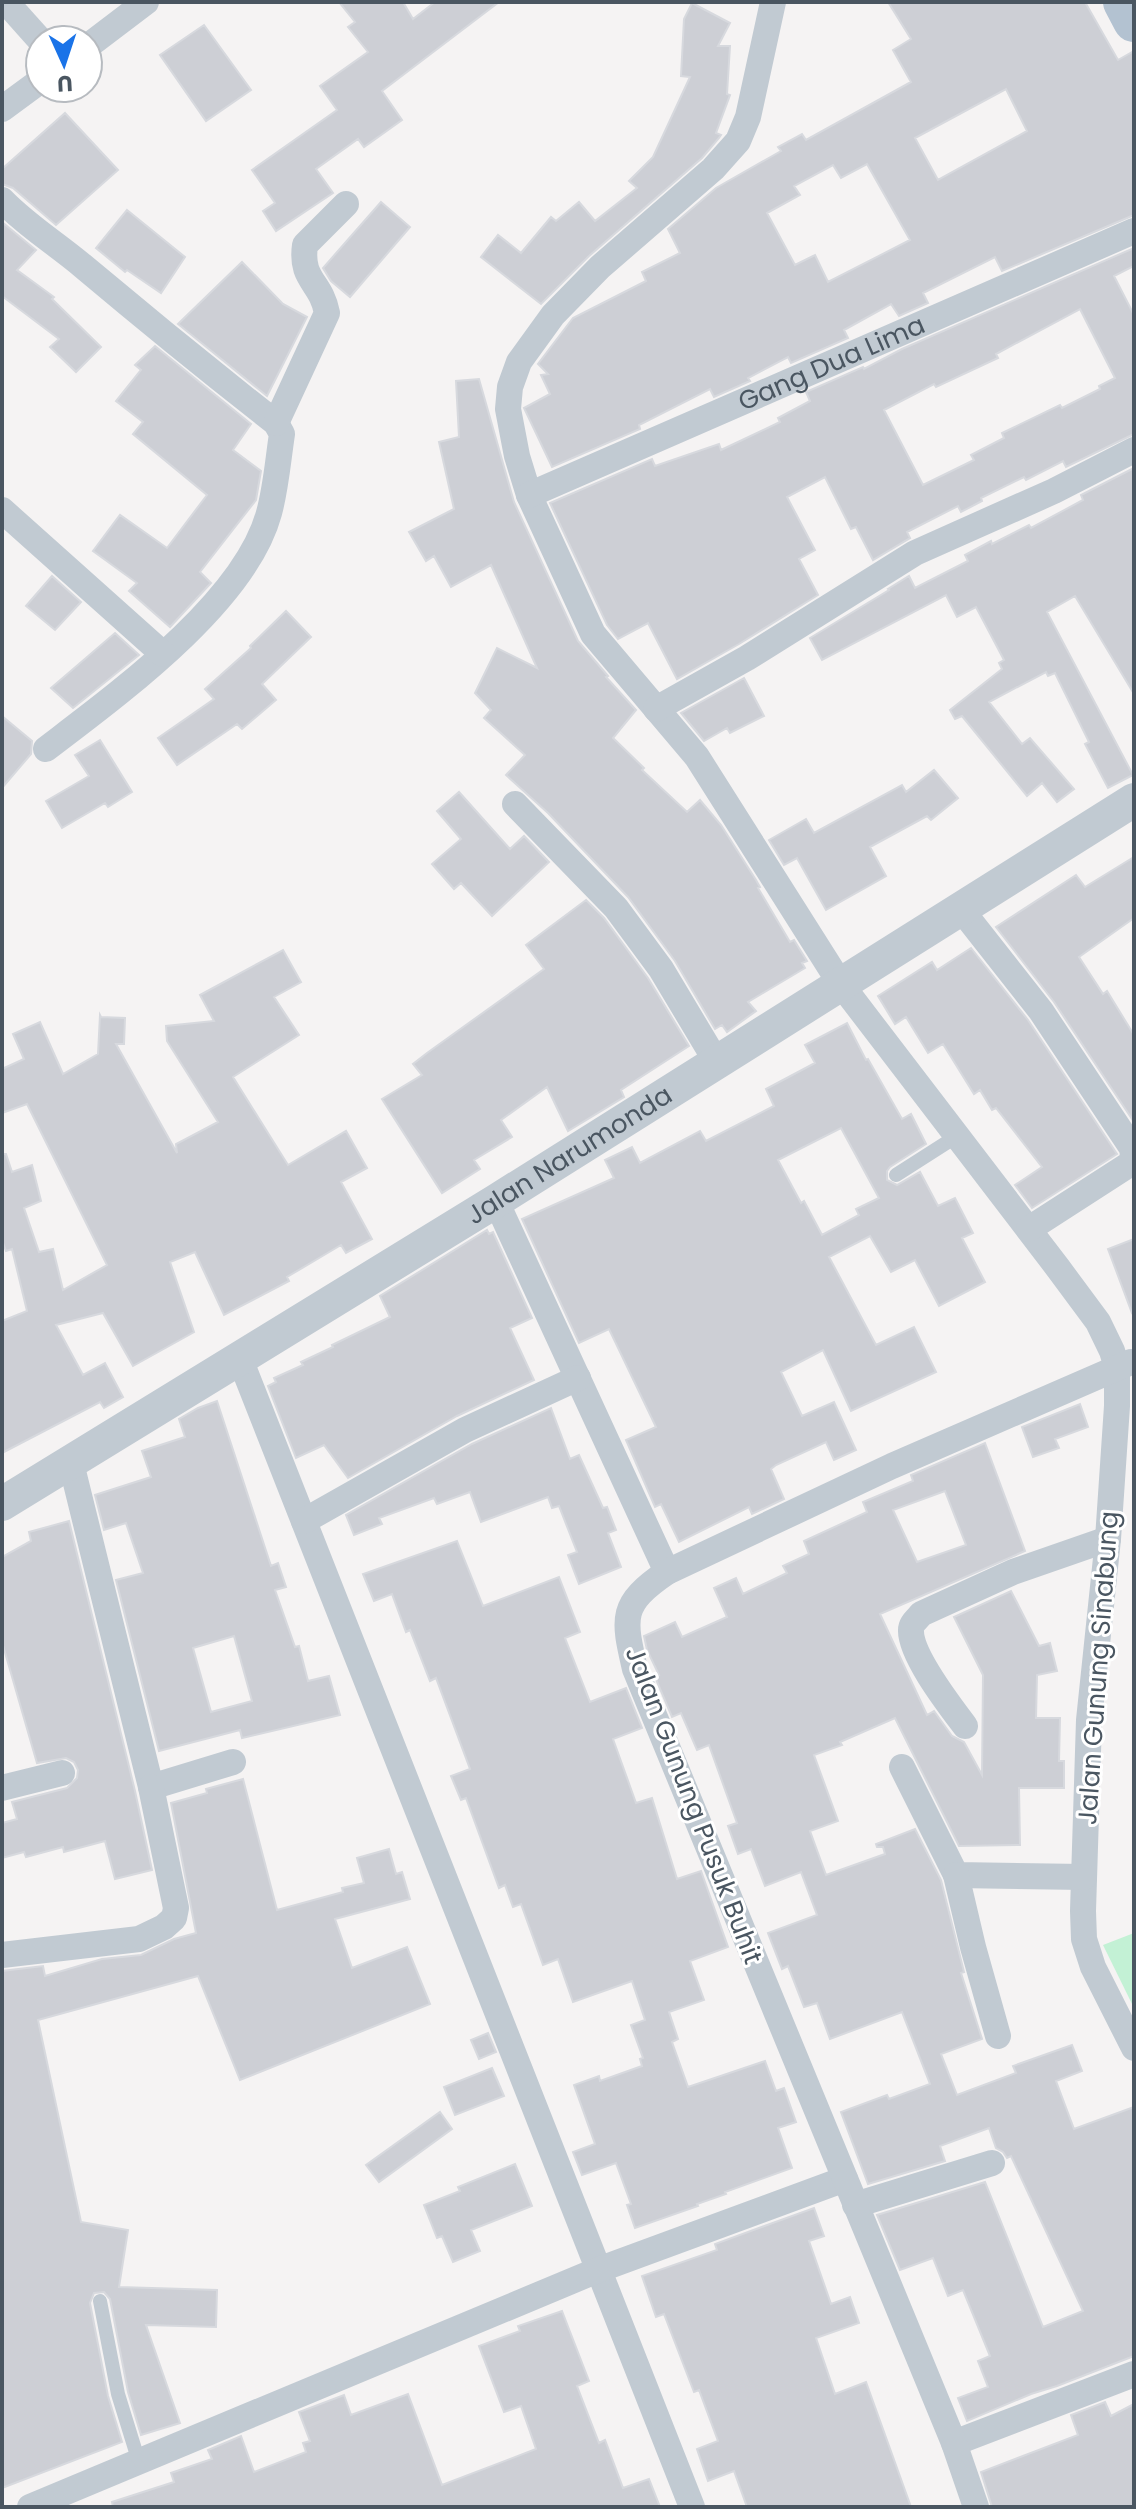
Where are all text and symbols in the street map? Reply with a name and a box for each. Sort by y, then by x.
north arrow [24,24,104,104]
text: U [56,68,74,99]
street label: Gang Dua Lima [732,306,931,420]
street label: Jalan Narumonda [460,1077,679,1233]
street label: Jalan Gunung Sinabung [1069,1510,1127,1826]
street label: Jalan Gunung Pusuk Buhit [617,1641,771,1969]

